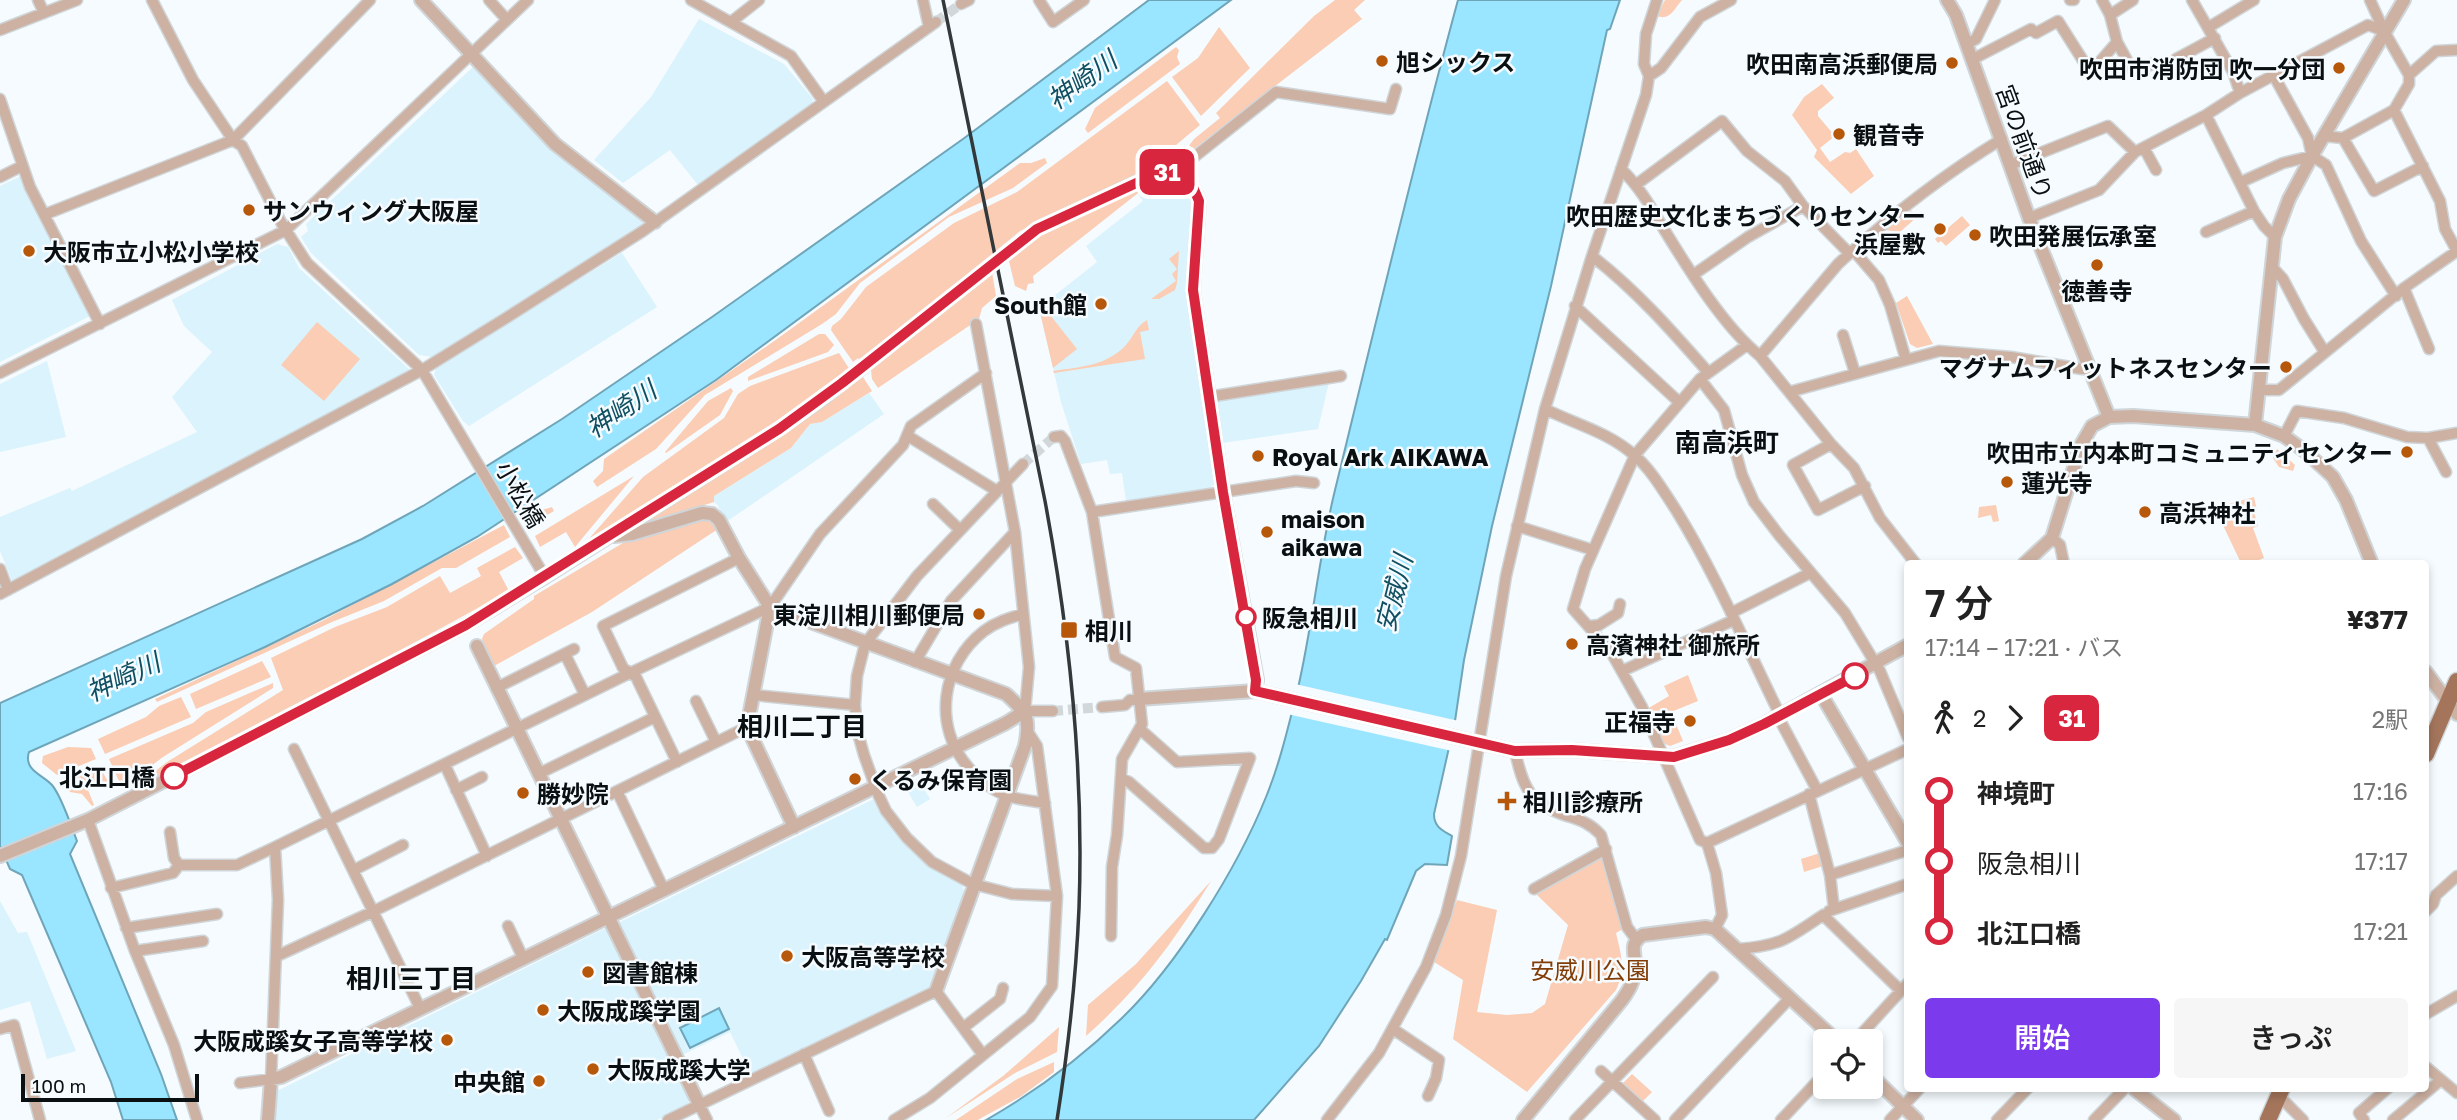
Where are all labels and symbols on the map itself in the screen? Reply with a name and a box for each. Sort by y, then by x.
water label: 神崎川 [1041,43,1125,115]
place label: 旭シックス [1396,47,1515,76]
place label: 吹田南高浜郵便局 [1746,49,1938,78]
marker: 旭シックス [1374,53,1390,69]
place label: 吹田市消防団 吹一分団 [2079,54,2325,83]
marker: 吹田南高浜郵便局 [1944,55,1960,71]
marker: 吹田市消防団 吹一分団 [2331,60,2347,76]
street label: 宮の前通り [1991,81,2059,203]
place label: 観音寺 [1853,120,1925,149]
marker: 観音寺 [1831,126,1847,142]
line badge: 31 [1136,149,1198,195]
place label: サンウィング大阪屋 [263,196,479,225]
place label: 吹田歴史文化まちづくりセンター 浜屋敷 [1566,201,1926,258]
marker: サンウィング大阪屋 [241,202,257,218]
marker: 吹田歴史文化まちづくりセンター 浜屋敷 [1932,221,1948,237]
place label: 吹田発展伝承室 [1989,221,2157,250]
marker: 吹田発展伝承室 [1967,227,1983,243]
place label: 大阪市立小松小学校 [43,237,259,266]
marker: 大阪市立小松小学校 [21,243,37,259]
marker: 徳善寺 [2089,257,2105,273]
place label: 徳善寺 [2061,276,2133,305]
place label: South館 [994,290,1087,319]
marker: South館 [1093,296,1109,312]
place label: マグナムフィットネスセンター [1939,353,2272,382]
marker: マグナムフィットネスセンター [2278,359,2294,375]
water label: 神崎川 [580,373,664,444]
district label: 南高浜町 [1675,427,1779,458]
place label: 吹田市立内本町コミュニティセンター [1986,438,2393,467]
place label: Royal Ark AIKAWA [1272,442,1488,471]
marker: 吹田市立内本町コミュニティセンター [2399,444,2415,460]
marker: Royal Ark AIKAWA [1250,448,1266,464]
street label: 小松橋 [490,456,552,532]
place label: 蓮光寺 [2021,468,2093,497]
marker: 蓮光寺 [1999,474,2015,490]
place label: 高浜神社 [2159,498,2255,527]
place label: maison aikawa [1281,504,1365,561]
marker: 高浜神社 [2137,504,2153,520]
marker: maison aikawa [1259,524,1275,540]
water label: 安威川 [1370,549,1419,635]
place label: 東淀川相川郵便局 [773,600,965,629]
place label: 阪急相川 [1262,603,1358,632]
marker: 東淀川相川郵便局 [971,606,987,622]
marker: 阪急相川 [1236,607,1256,627]
place label: 相川 [1085,616,1133,645]
marker: 相川 [1059,620,1079,640]
place label: 高濱神社 御旅所 [1586,630,1760,659]
marker: 高濱神社 御旅所 [1564,636,1580,652]
water label: 神崎川 [81,645,168,708]
unlabelled marker [1842,663,1868,689]
place label: 正福寺 [1604,707,1676,736]
district label: 相川二丁目 [737,711,867,742]
marker: 正福寺 [1682,713,1698,729]
place label: 北江口橋 [59,762,155,791]
marker: 北江口橋 [161,763,187,789]
place label: くるみ保育園 [869,765,1013,794]
marker: くるみ保育園 [847,771,863,787]
place label: 勝妙院 [537,779,609,808]
marker: 勝妙院 [515,785,531,801]
place label: 相川診療所 [1523,787,1643,816]
marker: 相川診療所 [1497,791,1517,811]
place label: 大阪高等学校 [801,942,945,971]
marker: 大阪高等学校 [779,948,795,964]
park label: 安威川公園 [1530,955,1650,984]
place label: 図書館棟 [602,958,698,987]
district label: 相川三丁目 [346,963,476,994]
marker: 図書館棟 [580,964,596,980]
place label: 大阪成蹊学園 [557,996,701,1025]
marker: 大阪成蹊学園 [535,1002,551,1018]
place label: 大阪成蹊女子高等学校 [193,1026,433,1055]
marker: 大阪成蹊女子高等学校 [439,1032,455,1048]
place label: 大阪成蹊大学 [607,1055,751,1084]
marker: 大阪成蹊大学 [585,1061,601,1077]
place label: 中央館 [453,1067,525,1096]
scale bar [21,1071,200,1103]
marker: 中央館 [531,1073,547,1089]

